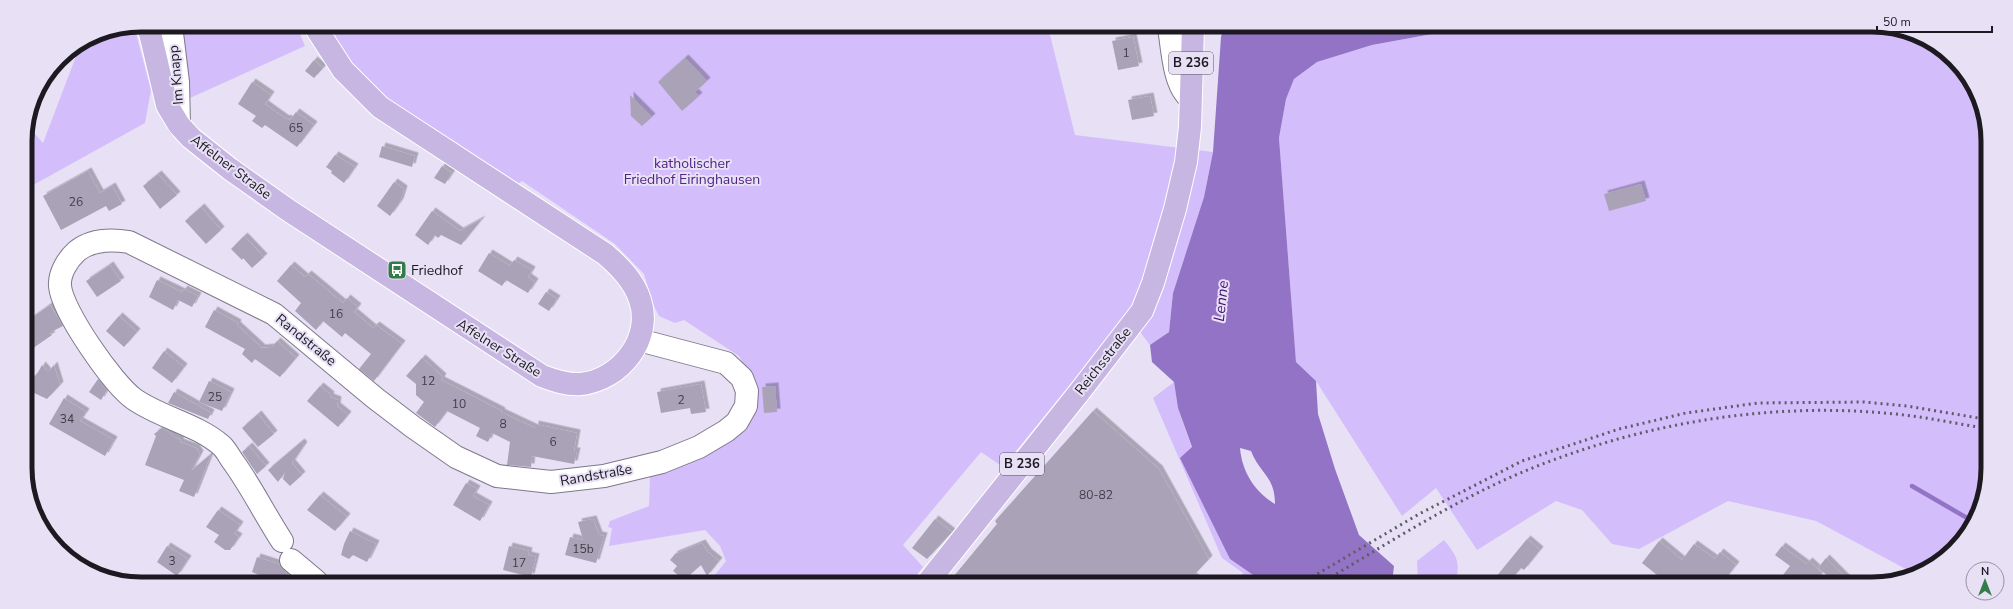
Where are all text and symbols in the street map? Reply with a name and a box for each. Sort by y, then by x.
scale bar [1877,8,1992,34]
text: 50 m [1883,14,1911,30]
street label: Im Knapp [164,44,188,106]
house number: 1 [1122,45,1130,61]
road number: B 236 [1169,52,1213,74]
house number: 65 [289,120,303,136]
street label: Affelner Straße [187,130,275,204]
park label: katholischer Friedhof Eiringhausen [624,154,760,189]
house number: 26 [69,194,83,210]
bus stop icon: Friedhof [386,259,408,281]
place label: Friedhof [411,261,463,280]
water label: Lenne [1209,280,1233,322]
house number: 16 [329,306,343,322]
street label: Randstraße [272,310,340,370]
street label: Affelner Straße [453,314,545,382]
street label: Reichsstraße [1071,323,1135,399]
house number: 12 [421,373,435,389]
house number: 25 [208,389,222,405]
house number: 2 [677,392,685,408]
house number: 10 [452,396,466,412]
house number: 34 [60,411,74,427]
house number: 8 [499,416,507,432]
house number: 6 [549,434,557,450]
road number: B 236 [1000,453,1044,475]
street label: Randstraße [558,459,634,491]
house number: 80-82 [1079,487,1113,503]
house number: 15b [572,541,594,557]
house number: 3 [168,553,176,569]
house number: 17 [512,555,526,571]
north arrow [1965,561,2005,601]
text: N [1981,564,1989,579]

